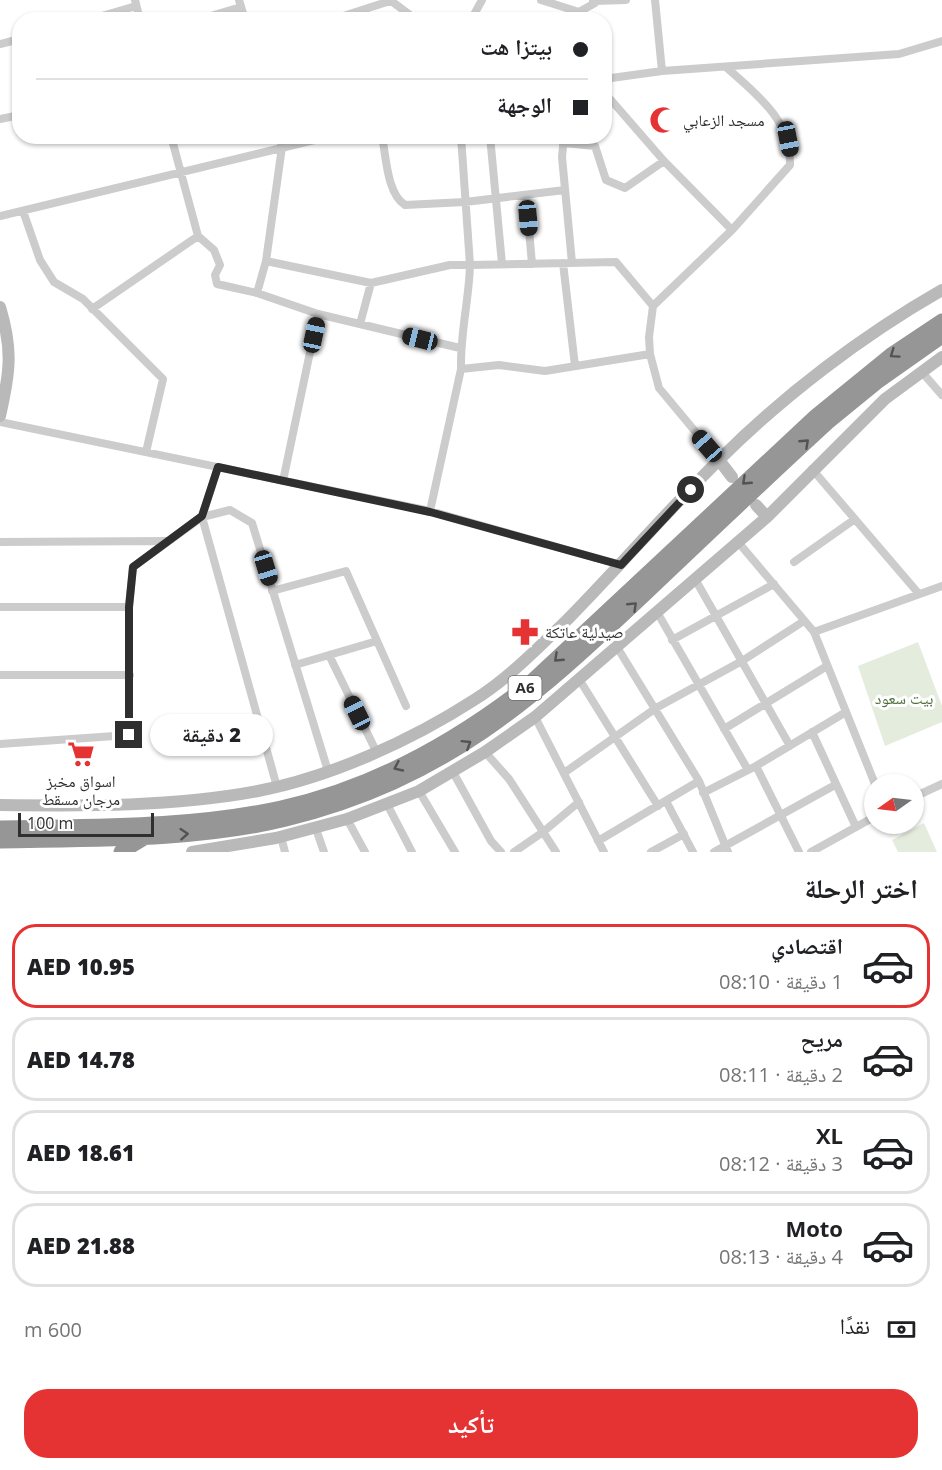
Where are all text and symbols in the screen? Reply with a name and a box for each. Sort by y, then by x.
text: بيتزا هت [480,31,552,61]
text: الوجهة [497,89,552,119]
mosque icon: مسجد الزعابي [648,105,678,135]
place label: مسجد الزعابي [683,109,765,133]
car [776,120,800,158]
car [517,199,539,237]
car [301,316,327,354]
car [400,326,440,352]
one-way arrow [889,347,900,358]
car [688,427,726,465]
one-way arrow [798,439,809,450]
one-way arrow [742,474,753,485]
route start [677,476,704,503]
car [252,548,280,588]
one-way arrow [626,602,636,613]
pharmacy icon: صيدلية عاتكة [510,617,540,647]
place label: صيدلية عاتكة [545,621,624,643]
one-way arrow [555,651,565,662]
road number: A6 [508,676,542,700]
park label: بيت سعود [875,687,933,709]
car [341,693,373,733]
callout: 2 دقيقة [150,714,273,756]
route end [115,721,142,748]
text: 2 دقيقة [182,721,241,748]
supermarket icon: اسواق مخبز مرجان مسقط [66,739,96,769]
one-way arrow [461,739,471,751]
one-way arrow [393,760,404,772]
place label: اسواق مخبز مرجان مسقط [42,770,120,810]
north arrow [864,774,924,834]
map controls [864,774,924,834]
scale bar [18,810,154,838]
text: 100 m [27,812,73,834]
one-way arrow [180,828,189,841]
text: اختر الرحلة [804,869,918,906]
text: اقتصادي [771,930,843,960]
icon: car [861,939,915,993]
text: AED 10.95 [27,951,135,981]
text: 1 دقيقة · 08:10 [719,968,843,995]
text: مريح [800,1023,843,1053]
icon: car [861,1032,915,1086]
text: AED 14.78 [27,1044,135,1074]
text: 2 دقيقة · 08:11 [719,1061,843,1088]
text: XL [816,1120,843,1150]
icon: car [861,1125,915,1179]
text: AED 18.61 [27,1137,135,1167]
text: 3 دقيقة · 08:12 [719,1150,843,1177]
text: Moto [785,1213,843,1243]
icon: car [861,1218,915,1272]
text: AED 21.88 [27,1230,135,1260]
text: 4 دقيقة · 08:13 [719,1243,843,1270]
text: نقدًا [840,1310,870,1340]
icon: cash [885,1313,918,1346]
text: 600 m [24,1316,82,1343]
button: تأكيد [24,1389,918,1458]

